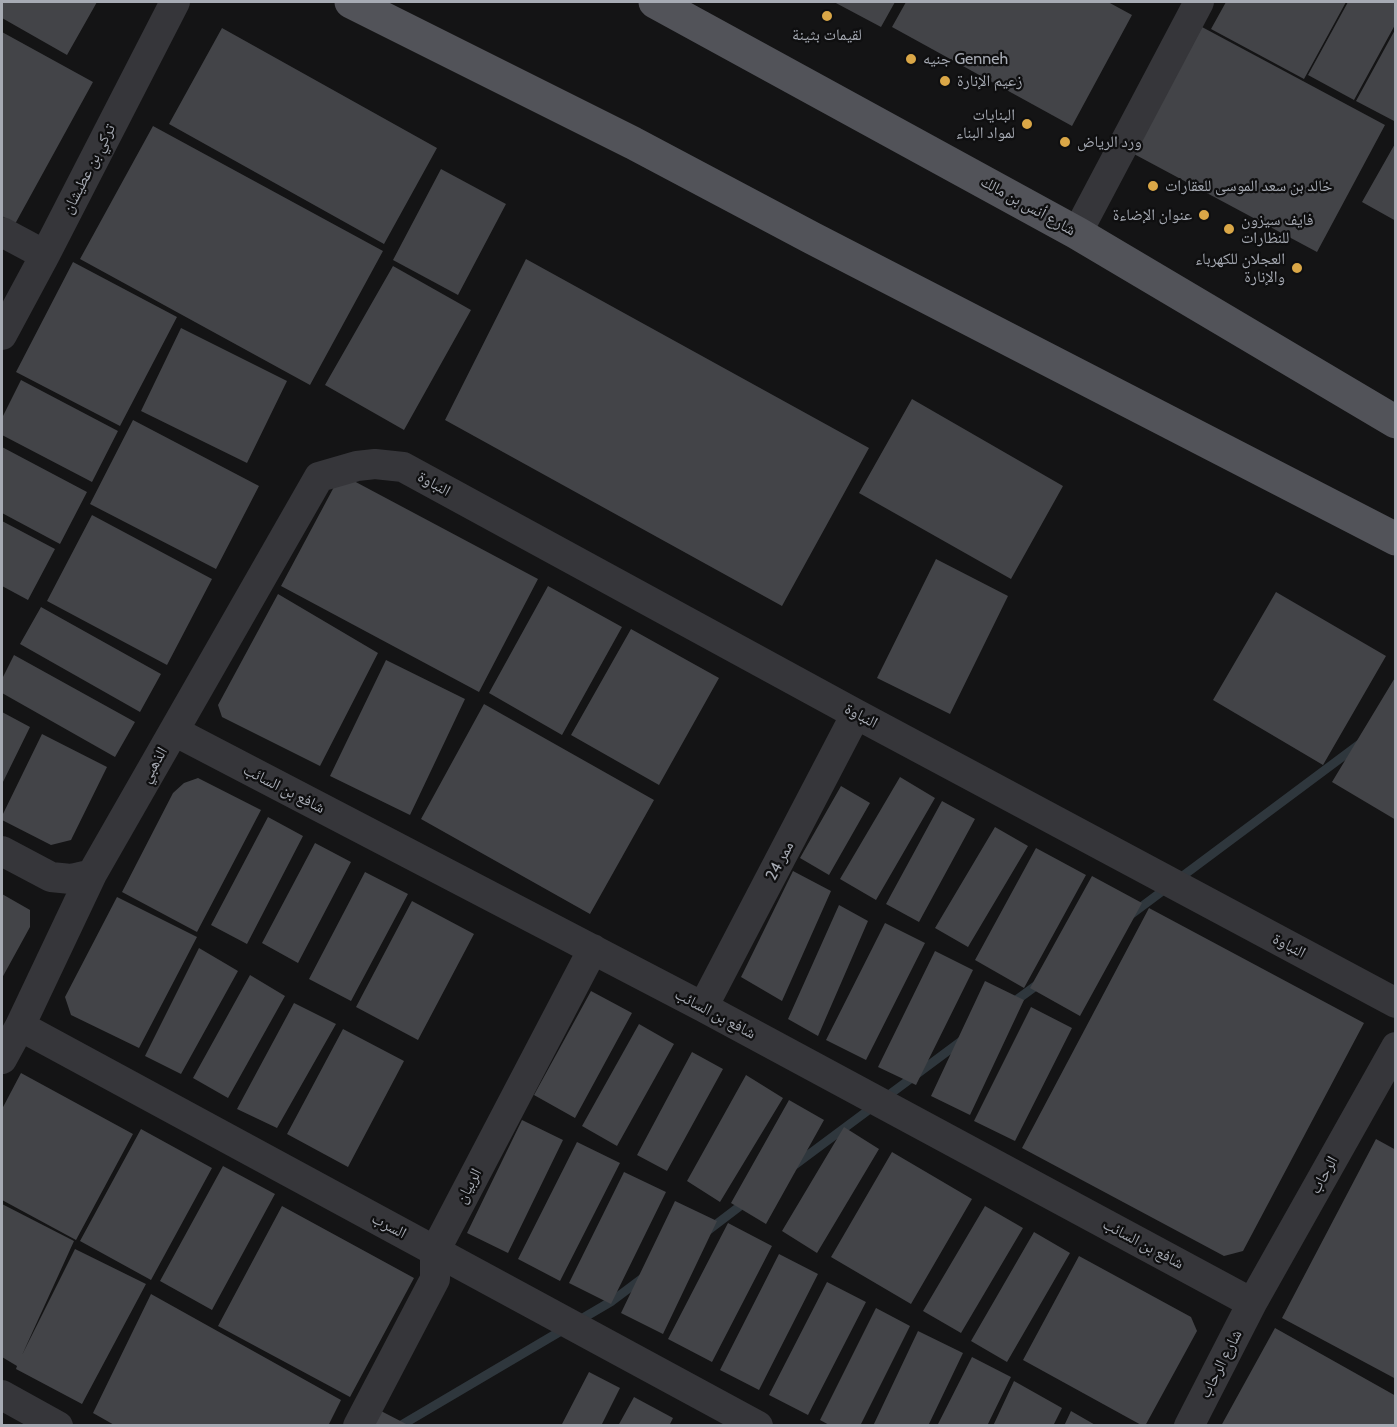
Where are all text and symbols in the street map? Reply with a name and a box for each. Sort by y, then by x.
marker: لقيمات بثينة [820,9,834,23]
place label: لقيمات بثينة [792,25,862,45]
place label: جنيه Genneh [923,49,1008,69]
marker: جنيه Genneh [904,52,918,66]
place label: زعيم الإنارة [957,71,1022,91]
marker: زعيم الإنارة [938,74,952,88]
place label: البنايات لمواد البناء [956,105,1015,143]
marker: البنايات لمواد البناء [1020,117,1034,131]
street label: تركي بن عطيشان [58,121,120,217]
place label: ورد الرياض [1077,132,1142,152]
marker: ورد الرياض [1058,135,1072,149]
street label: شارع أنس بن مالك [977,172,1079,240]
place label: خالد بن سعد الموسى للعقارات [1165,176,1332,196]
marker: خالد بن سعد الموسى للعقارات [1146,179,1160,193]
place label: عنوان الإضاءة [1113,205,1192,225]
marker: عنوان الإضاءة [1197,208,1211,222]
place label: فايف سيزون للنظارات [1241,210,1314,248]
marker: فايف سيزون للنظارات [1222,222,1236,236]
place label: العجلان للكهرباء والإنارة [1195,249,1285,287]
marker: العجلان للكهرباء والإنارة [1290,261,1304,275]
street label: النباوة [414,467,454,501]
street label: النباوة [841,699,881,733]
street label: الذهبي [136,743,172,787]
street label: شافع بن السائب [240,760,328,818]
street label: ممر 24 [762,838,798,884]
street label: النباوة [1269,929,1309,963]
street label: شافع بن السائب [671,985,759,1043]
street label: الرحاب [1306,1153,1342,1197]
street label: الربيان [452,1165,486,1207]
street label: السرب [368,1209,410,1243]
street label: شافع بن السائب [1099,1215,1187,1273]
street label: شارع الرحاب [1196,1327,1246,1401]

